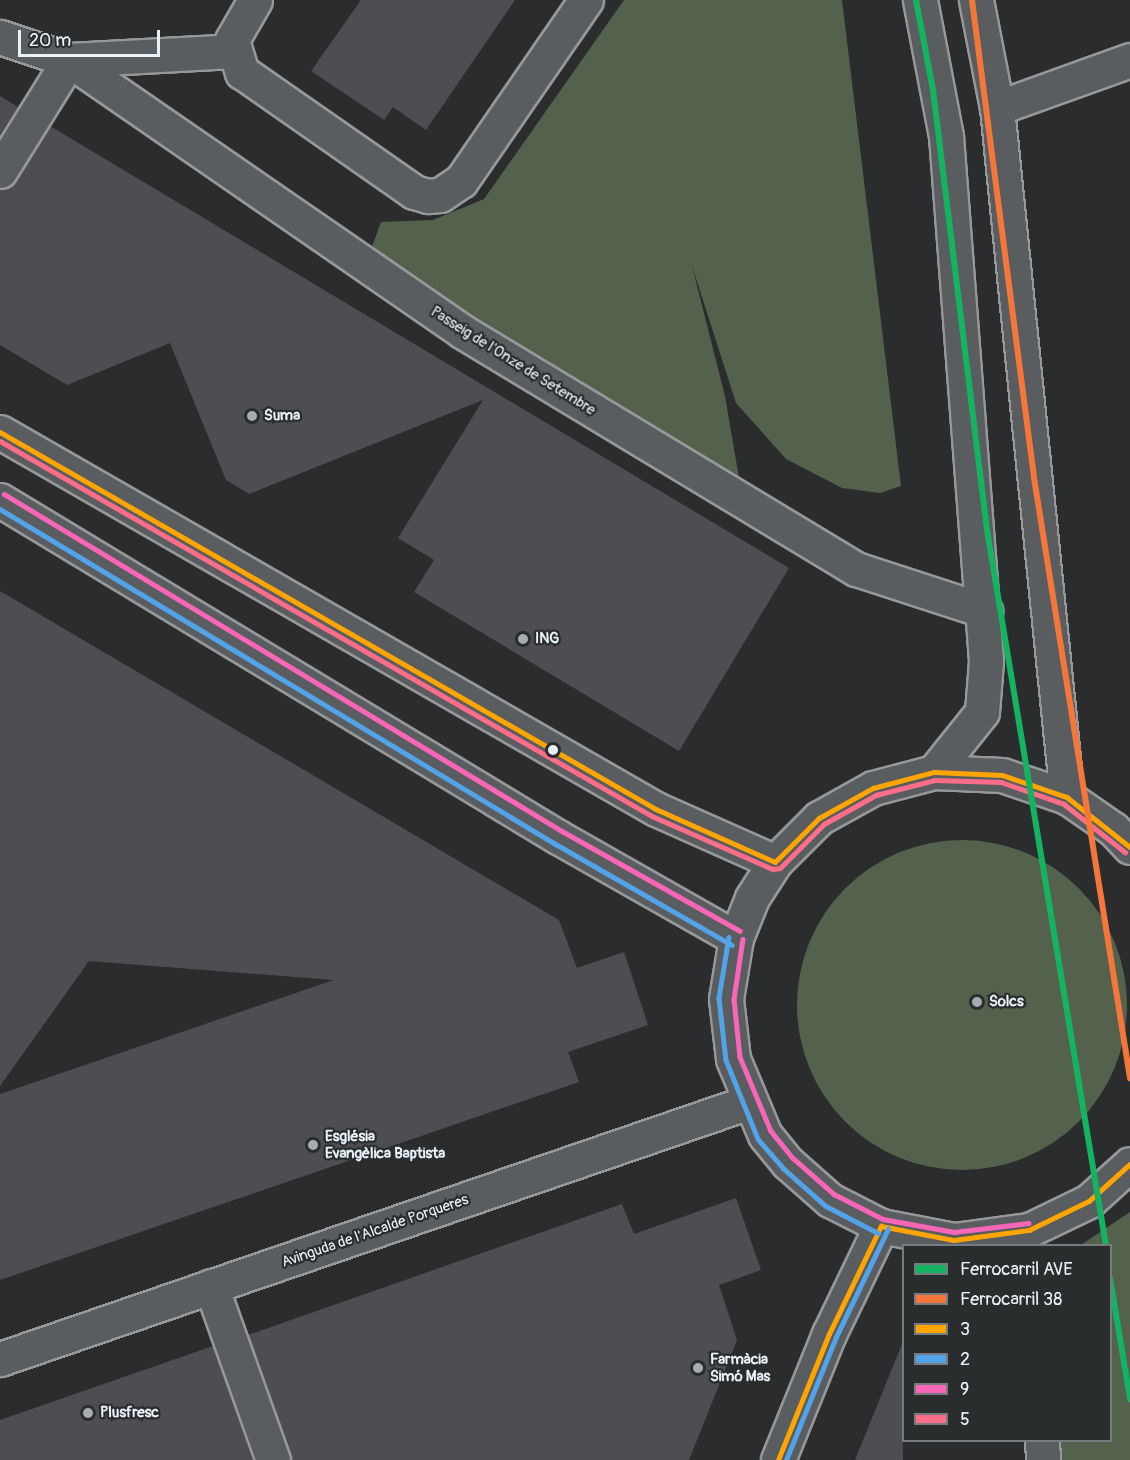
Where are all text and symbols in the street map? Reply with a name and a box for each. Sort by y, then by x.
scale bar [21,18,164,56]
text: 20 m [29,29,71,52]
street label: Passeig de l'Onze de Setembre [427,303,599,419]
place label: Suma [264,407,300,425]
marker: Suma [245,409,259,423]
place label: ING [535,630,559,648]
marker: ING [516,632,530,646]
unlabelled marker [547,744,559,756]
place label: Solcs [989,993,1024,1011]
marker: Solcs [970,995,984,1009]
place label: Església Evangèlica Baptista [325,1127,445,1162]
marker: Església Evangèlica Baptista [306,1138,320,1152]
street label: Avinguda de l'Alcalde Porqueres [279,1191,471,1271]
legend [902,1244,1112,1442]
text: Ferrocarril AVE [960,1258,1073,1281]
text: Ferrocarril 38 [960,1288,1062,1311]
text: 3 [960,1318,970,1341]
text: 2 [960,1348,970,1371]
place label: Farmàcia Simó Mas [710,1350,770,1385]
marker: Farmàcia Simó Mas [691,1361,705,1375]
text: 9 [960,1378,969,1401]
place label: Plusfresc [100,1404,159,1422]
marker: Plusfresc [81,1406,95,1420]
text: 5 [960,1408,970,1431]

